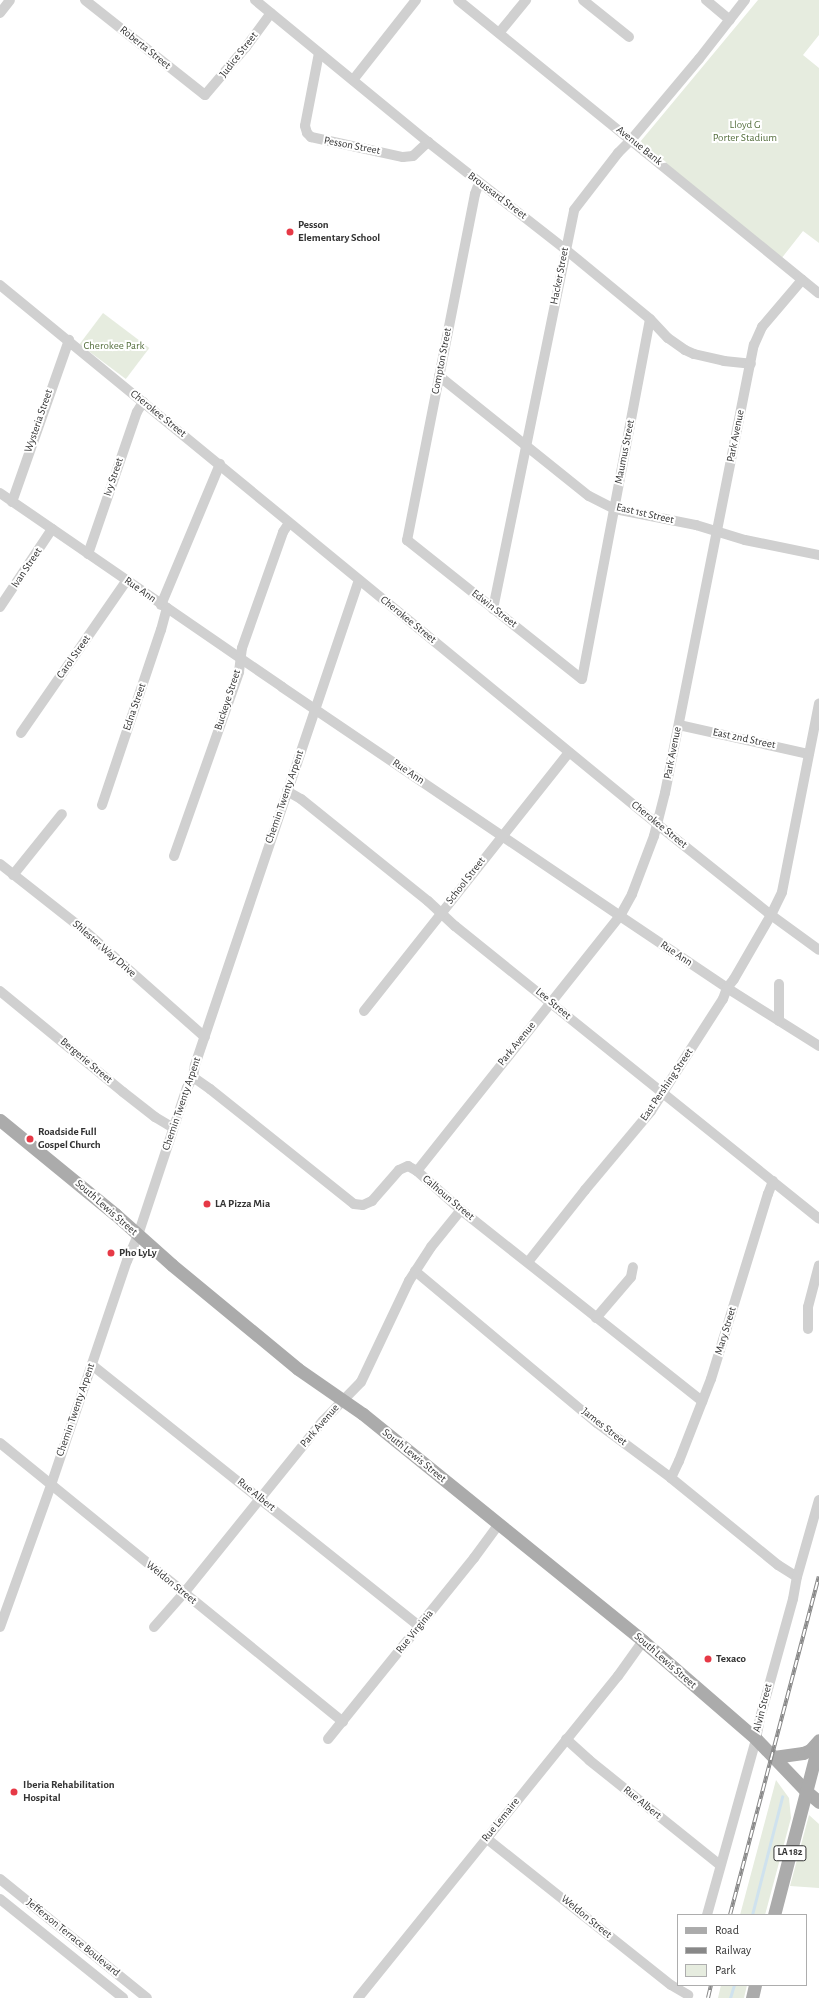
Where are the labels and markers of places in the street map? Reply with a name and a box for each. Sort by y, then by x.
place label: Pesson Elementary School [298,219,380,245]
marker: Pesson Elementary School [285,227,295,237]
place label: Roadside Full Gospel Church [38,1126,101,1152]
marker: Roadside Full Gospel Church [25,1134,35,1144]
place label: LA Pizza Mia [215,1197,270,1211]
marker: LA Pizza Mia [202,1199,212,1209]
place label: Pho LyLy [119,1246,157,1260]
marker: Pho LyLy [106,1248,116,1258]
place label: Texaco [716,1652,746,1666]
marker: Texaco [703,1654,713,1664]
place label: Iberia Rehabilitation Hospital [23,1779,115,1805]
marker: Iberia Rehabilitation Hospital [8,1786,20,1798]

